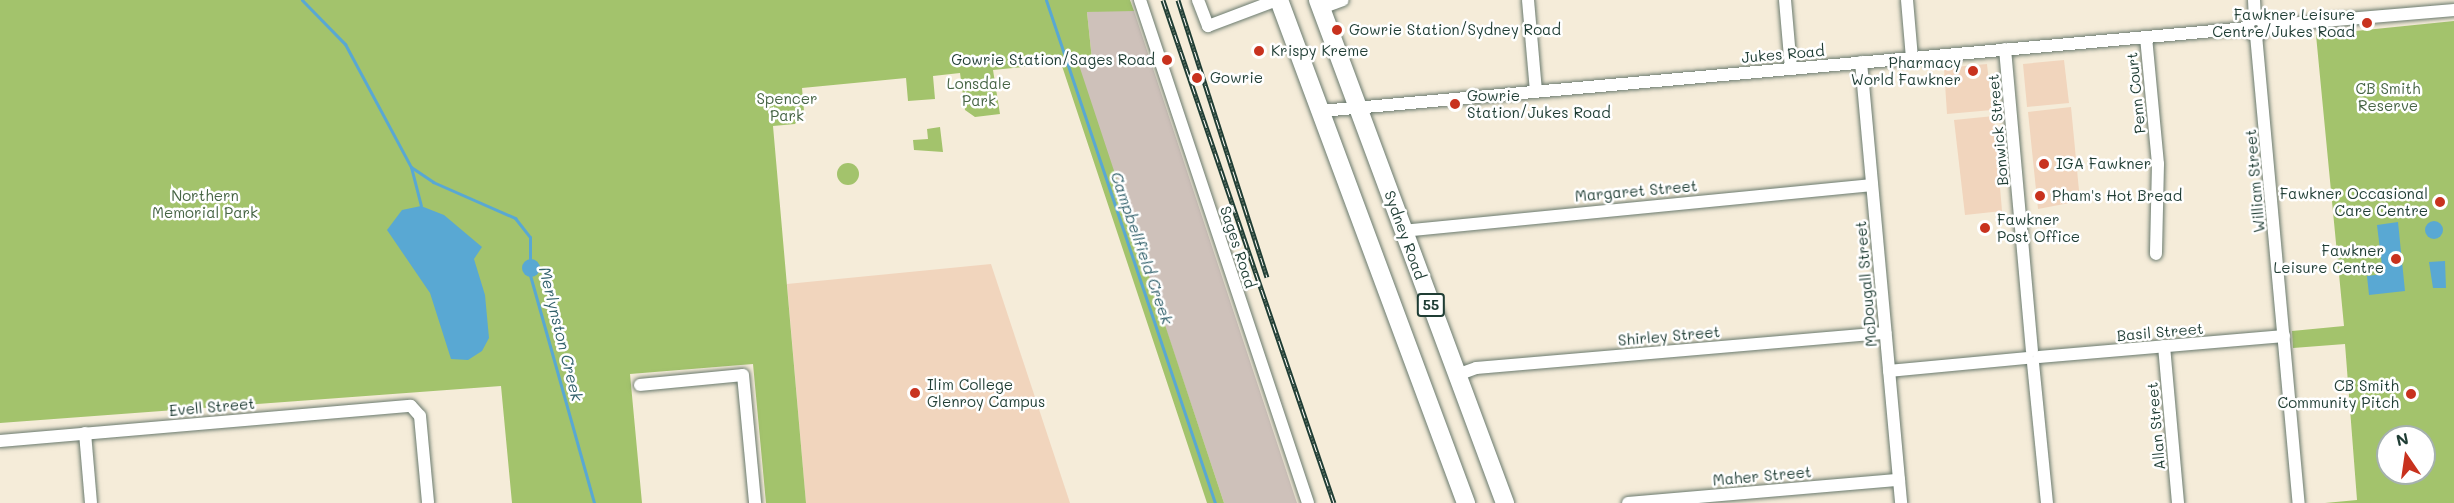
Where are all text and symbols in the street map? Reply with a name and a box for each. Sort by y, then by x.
place label: Fawkner Leisure Centre/Jukes Road [2212,5,2355,40]
marker: Fawkner Leisure Centre/Jukes Road [2360,16,2374,30]
place label: Gowrie Station/Sydney Road [1349,21,1561,39]
marker: Gowrie Station/Sydney Road [1330,23,1344,37]
street label: Jukes Road [1741,41,1825,67]
place label: Krispy Kreme [1271,42,1369,60]
marker: Krispy Kreme [1252,44,1266,58]
place label: Gowrie Station/Sages Road [951,51,1155,69]
street label: Penn Court [2123,51,2149,135]
marker: Gowrie Station/Sages Road [1160,53,1174,67]
place label: Pharmacy World Fawkner [1851,53,1961,88]
marker: Pharmacy World Fawkner [1966,64,1980,78]
marker: Gowrie [1188,69,1206,87]
place label: Gowrie [1210,69,1263,87]
street label: Bonwick Street [1984,73,2012,187]
park label: Lonsdale Park [947,74,1011,109]
park label: CB Smith Reserve [2356,79,2420,114]
place label: Gowrie Station/Jukes Road [1467,86,1611,121]
park label: Spencer Park [757,89,817,124]
marker: Gowrie Station/Jukes Road [1448,97,1462,111]
street label: William Street [2242,129,2268,233]
place label: IGA Fawkner [2056,155,2151,173]
marker: IGA Fawkner [2037,157,2051,171]
water label: Campbellfield Creek [1107,169,1177,327]
street label: Margaret Street [1574,177,1698,205]
place label: Fawkner Occasional Care Centre [2280,184,2428,219]
park label: Northern Memorial Park [152,186,258,221]
place label: Pham's Hot Bread [2052,187,2182,205]
street label: Sydney Road [1381,188,1429,282]
marker: Pham's Hot Bread [2033,189,2047,203]
marker: Fawkner Occasional Care Centre [2433,195,2447,209]
street label: Sages Road [1216,204,1260,290]
place label: Fawkner Post Office [1997,210,2080,245]
street label: McDougall Street [1852,220,1880,348]
marker: Fawkner Post Office [1978,221,1992,235]
place label: Fawkner Leisure Centre [2273,241,2384,276]
marker: Fawkner Leisure Centre [2389,252,2403,266]
water label: Merlynston Creek [535,265,587,403]
road number: 55 [1416,294,1446,316]
street label: Basil Street [2116,319,2204,345]
street label: Shirley Street [1617,323,1721,349]
place label: Ilim College Glenroy Campus [927,375,1045,410]
place label: CB Smith Community Pitch [2278,376,2399,411]
street label: Allan Street [2143,381,2169,471]
marker: Ilim College Glenroy Campus [908,386,922,400]
marker: CB Smith Community Pitch [2404,387,2418,401]
street label: Evell Street [168,394,256,420]
north arrow [2376,425,2436,485]
text: N [2394,427,2411,451]
street label: Maher Street [1712,463,1812,489]

